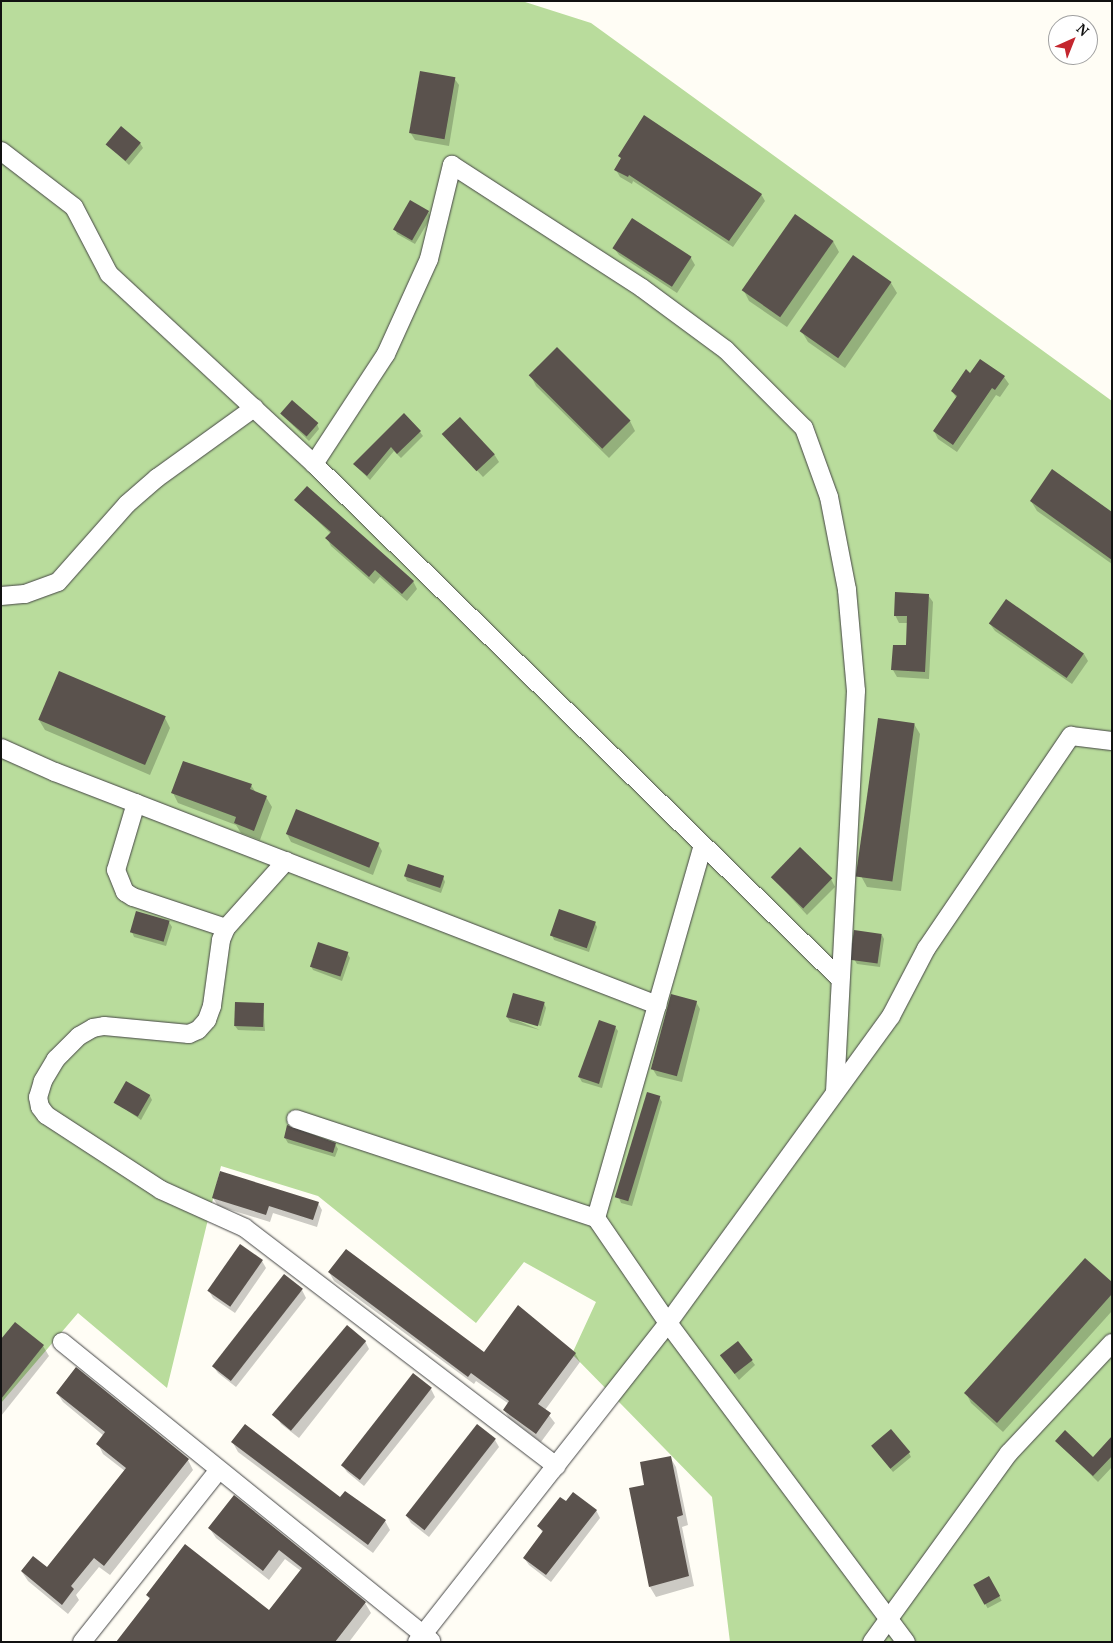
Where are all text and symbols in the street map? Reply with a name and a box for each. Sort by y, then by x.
north arrow [1048,15,1098,65]
text: N [1073,19,1093,40]

